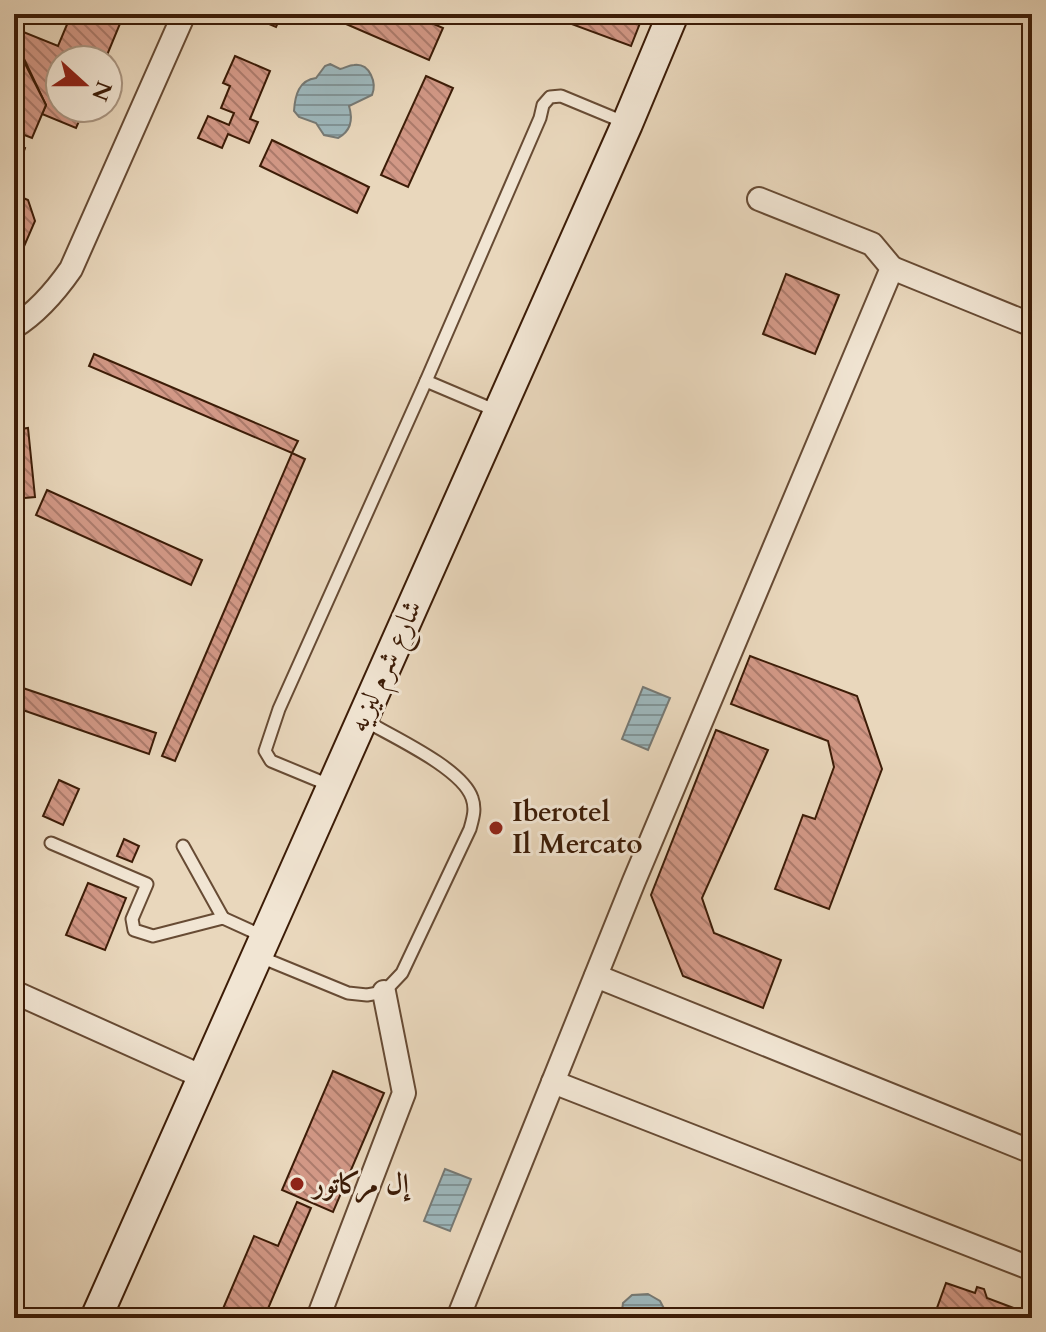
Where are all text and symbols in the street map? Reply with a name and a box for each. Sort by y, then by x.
north arrow [44,44,124,124]
text: N [84,77,119,105]
street label: شارع شرم ليزيه [339,594,436,740]
place label: Iberotel Il Mercato [512,793,643,863]
marker: Iberotel Il Mercato [487,819,505,837]
place label: إل مركاتور [310,1165,411,1204]
marker: إل مركاتور [288,1175,306,1193]

